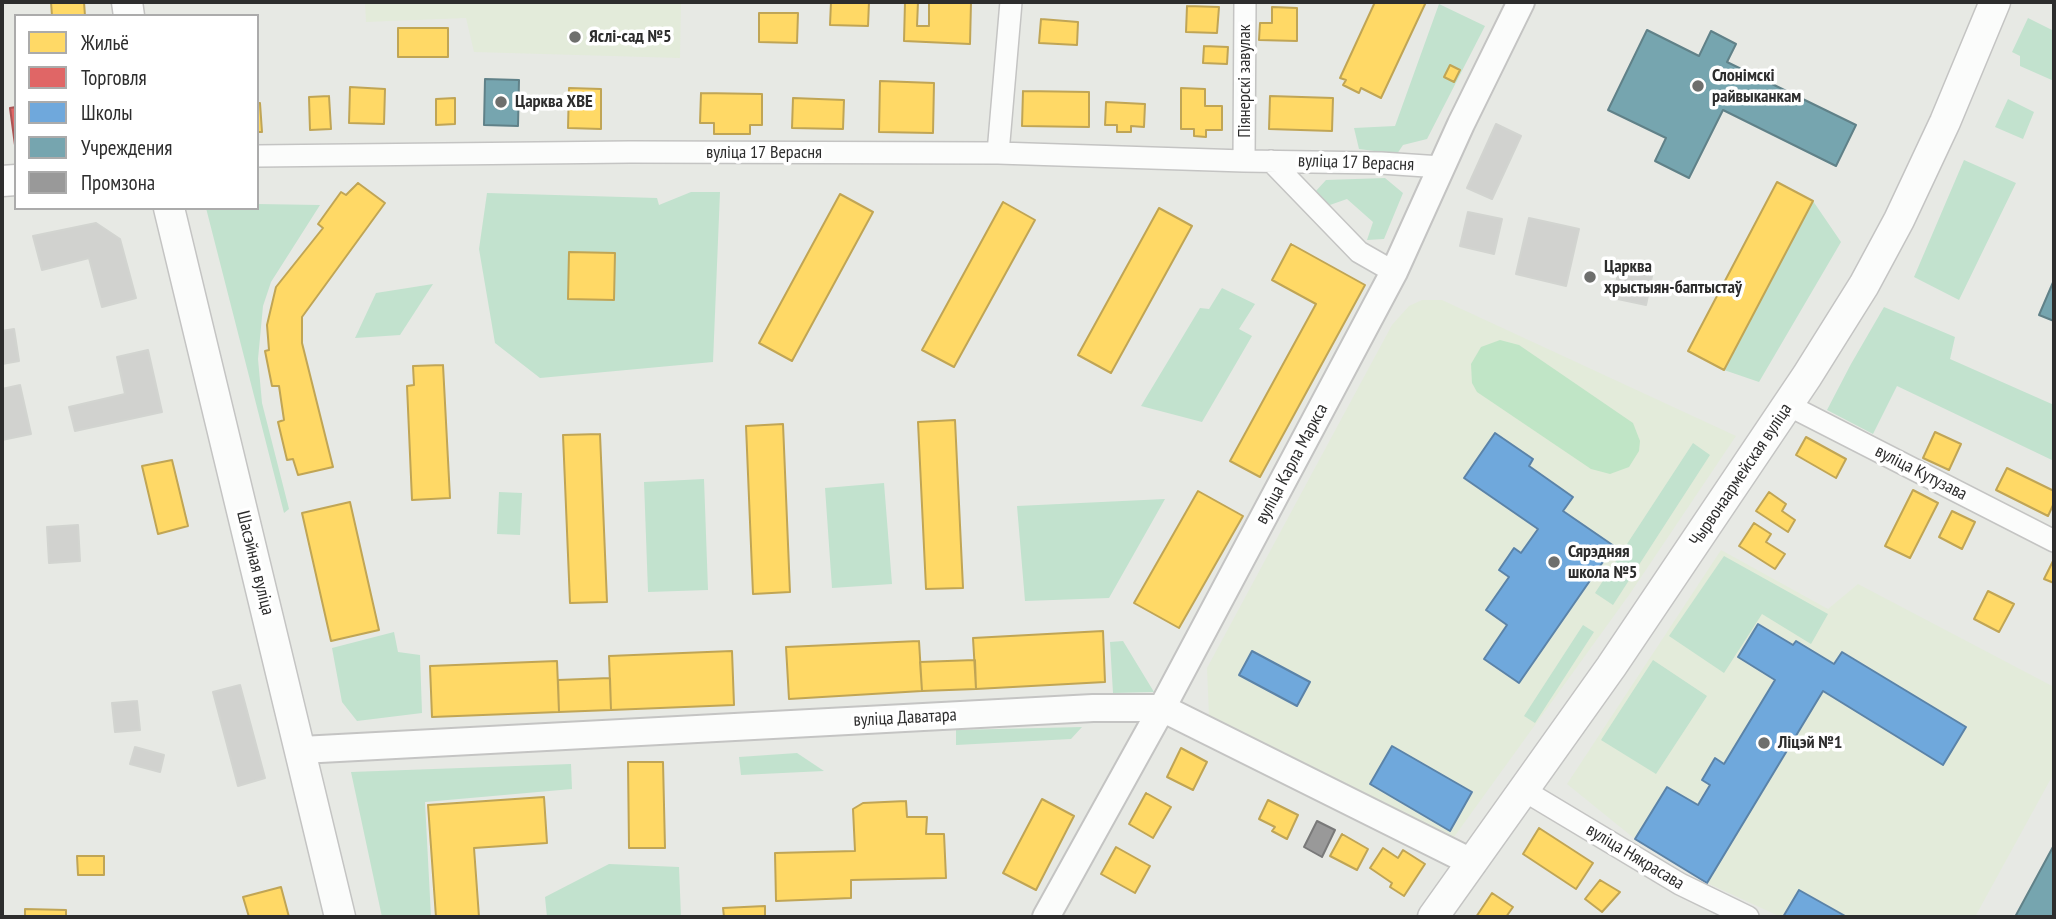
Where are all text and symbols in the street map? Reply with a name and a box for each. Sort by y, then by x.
legend [14,14,259,210]
street label: Піянерскі завулак [1234,24,1256,138]
place label: Яслі-сад №5 [589,26,672,48]
text: Жильё [81,29,129,56]
marker: Яслі-сад №5 [567,29,583,45]
text: Торговля [81,64,147,91]
place label: Слонімскі райвыканкам [1712,65,1801,108]
marker: Слонімскі райвыканкам [1690,78,1706,94]
place label: Царква ХВЕ [515,91,593,113]
marker: Царква ХВЕ [493,94,509,110]
text: Школы [81,99,133,126]
text: Учреждения [81,134,172,161]
street label: вуліца 17 Верасня [706,142,822,164]
street label: вуліца 17 Верасня [1298,150,1414,176]
text: Промзона [81,169,155,196]
place label: Царква хрыстыян-баптыстаў [1604,256,1742,298]
marker: Царква хрыстыян-баптыстаў [1582,269,1598,285]
street label: Чырвонаармейская вуліца [1685,399,1797,551]
street label: вуліца Карла Маркса [1251,400,1333,528]
street label: вуліца Кутузава [1871,441,1971,505]
street label: Шасэйная вуліца [232,509,278,617]
place label: Сярэдняя школа №5 [1568,541,1637,584]
marker: Сярэдняя школа №5 [1546,554,1562,570]
street label: вуліца Даватара [853,705,957,731]
place label: Ліцэй №1 [1778,732,1842,754]
marker: Ліцэй №1 [1756,735,1772,751]
street label: вуліца Някрасава [1582,819,1688,895]

